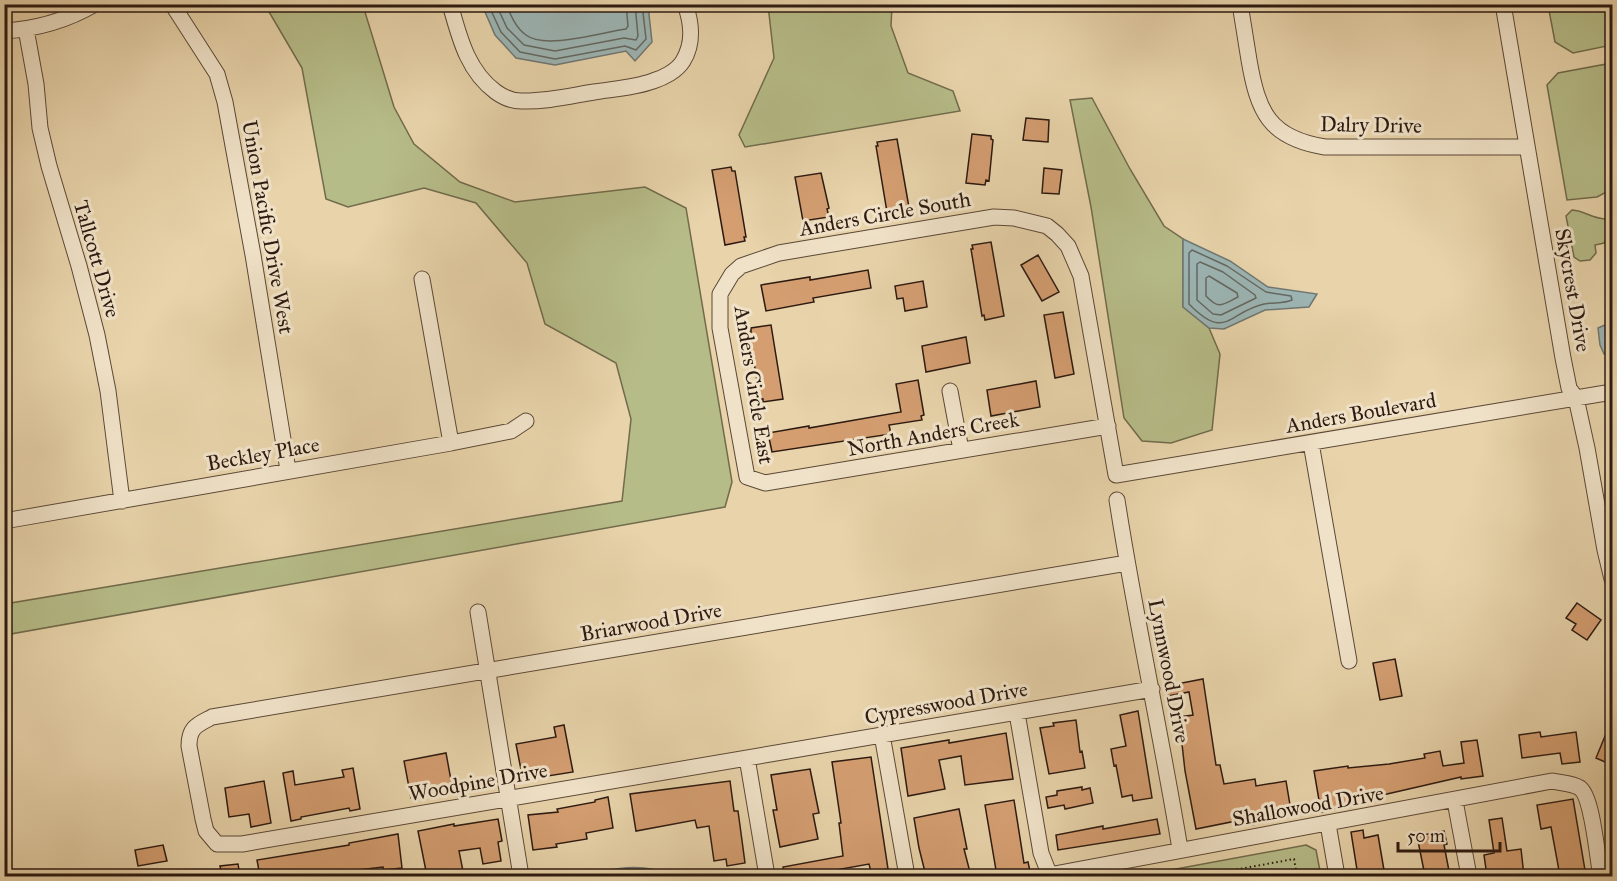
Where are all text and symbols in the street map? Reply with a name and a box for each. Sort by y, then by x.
street label: Dalry Drive [1320,111,1422,139]
street label: Union Pacific Drive West [236,118,300,336]
street label: Anders Circle South [796,186,973,242]
street label: Tallcott Drive [68,197,126,321]
street label: Skycrest Drive [1549,226,1597,354]
street label: Anders Circle East [729,303,779,466]
street label: Anders Boulevard [1283,387,1439,439]
street label: North Anders Creek [845,406,1021,462]
street label: Beckley Place [205,431,322,477]
street label: Briarwood Drive [578,597,724,647]
street label: Lynnwood Drive [1142,597,1196,746]
street label: Cypresswood Drive [862,676,1030,730]
street label: Woodpine Drive [407,757,550,807]
street label: Shallowood Drive [1230,780,1386,832]
scale bar [1398,815,1500,853]
text: 50 m [1407,825,1445,847]

